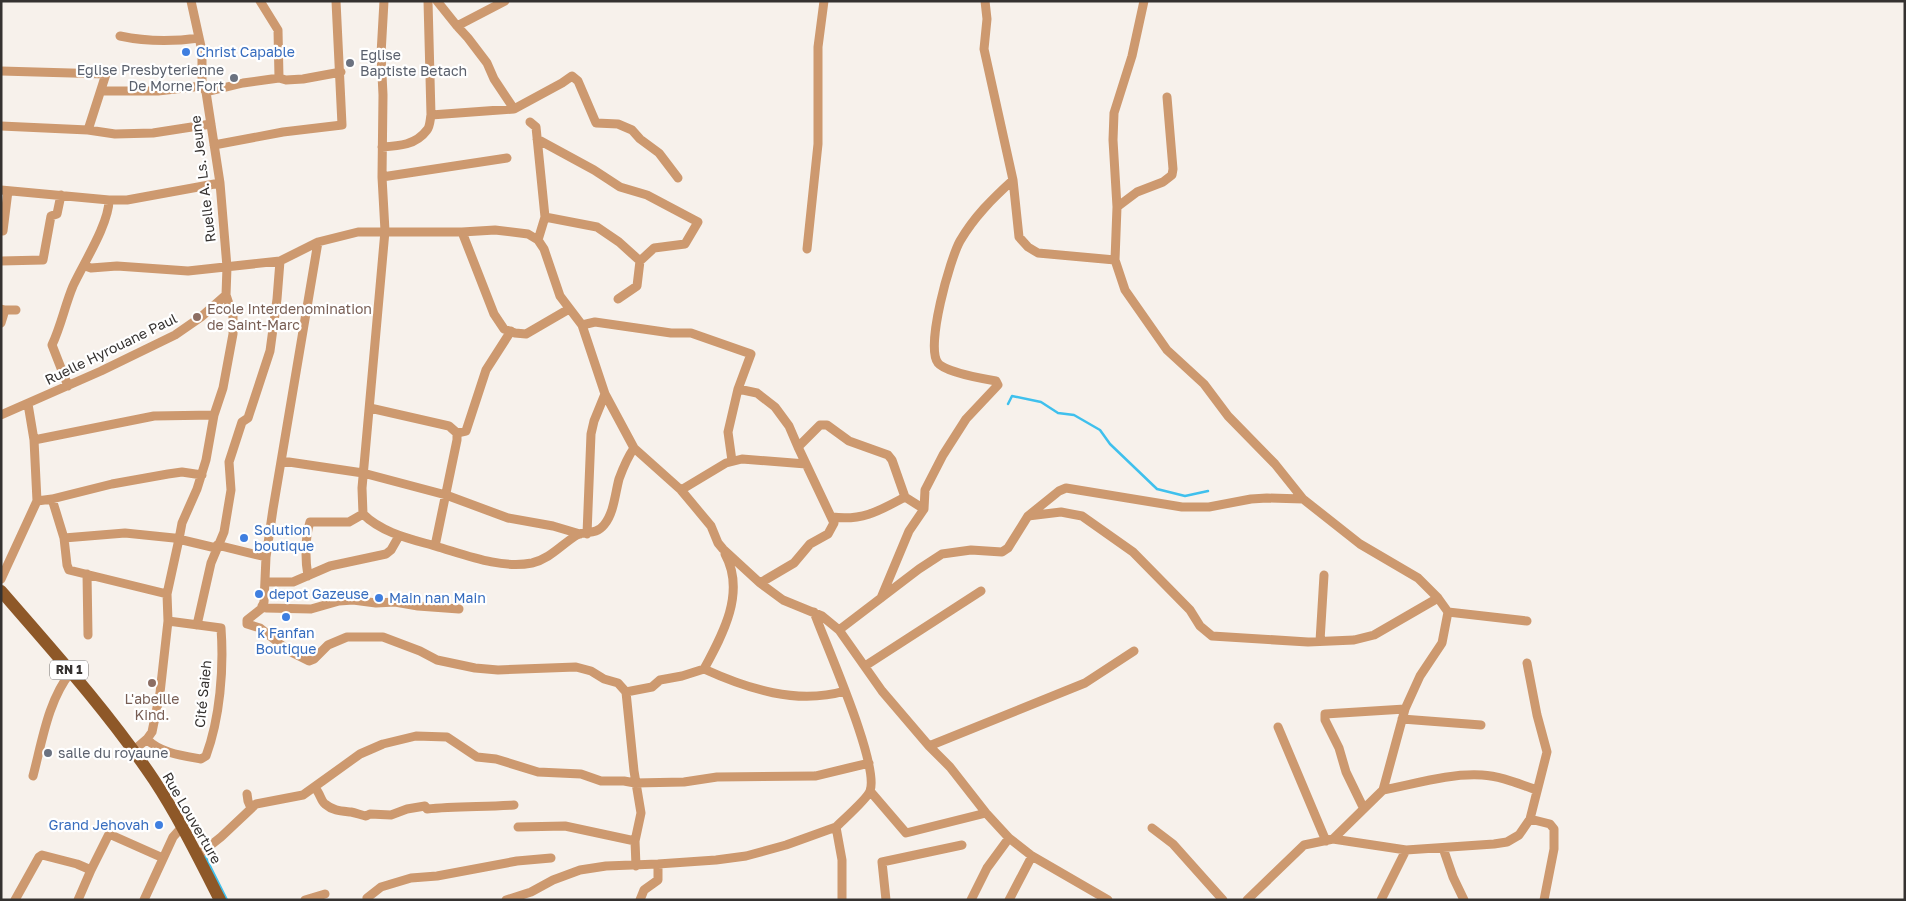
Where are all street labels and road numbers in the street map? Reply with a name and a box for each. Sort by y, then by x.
street label: Ruelle A. Ls. Jeune [186,115,219,243]
street label: Ruelle Hyrouane Paul [42,309,180,388]
street label: Cité Saieh [191,659,215,729]
road number: RN 1 [50,660,88,680]
street label: Rue Louverture [159,769,226,867]

